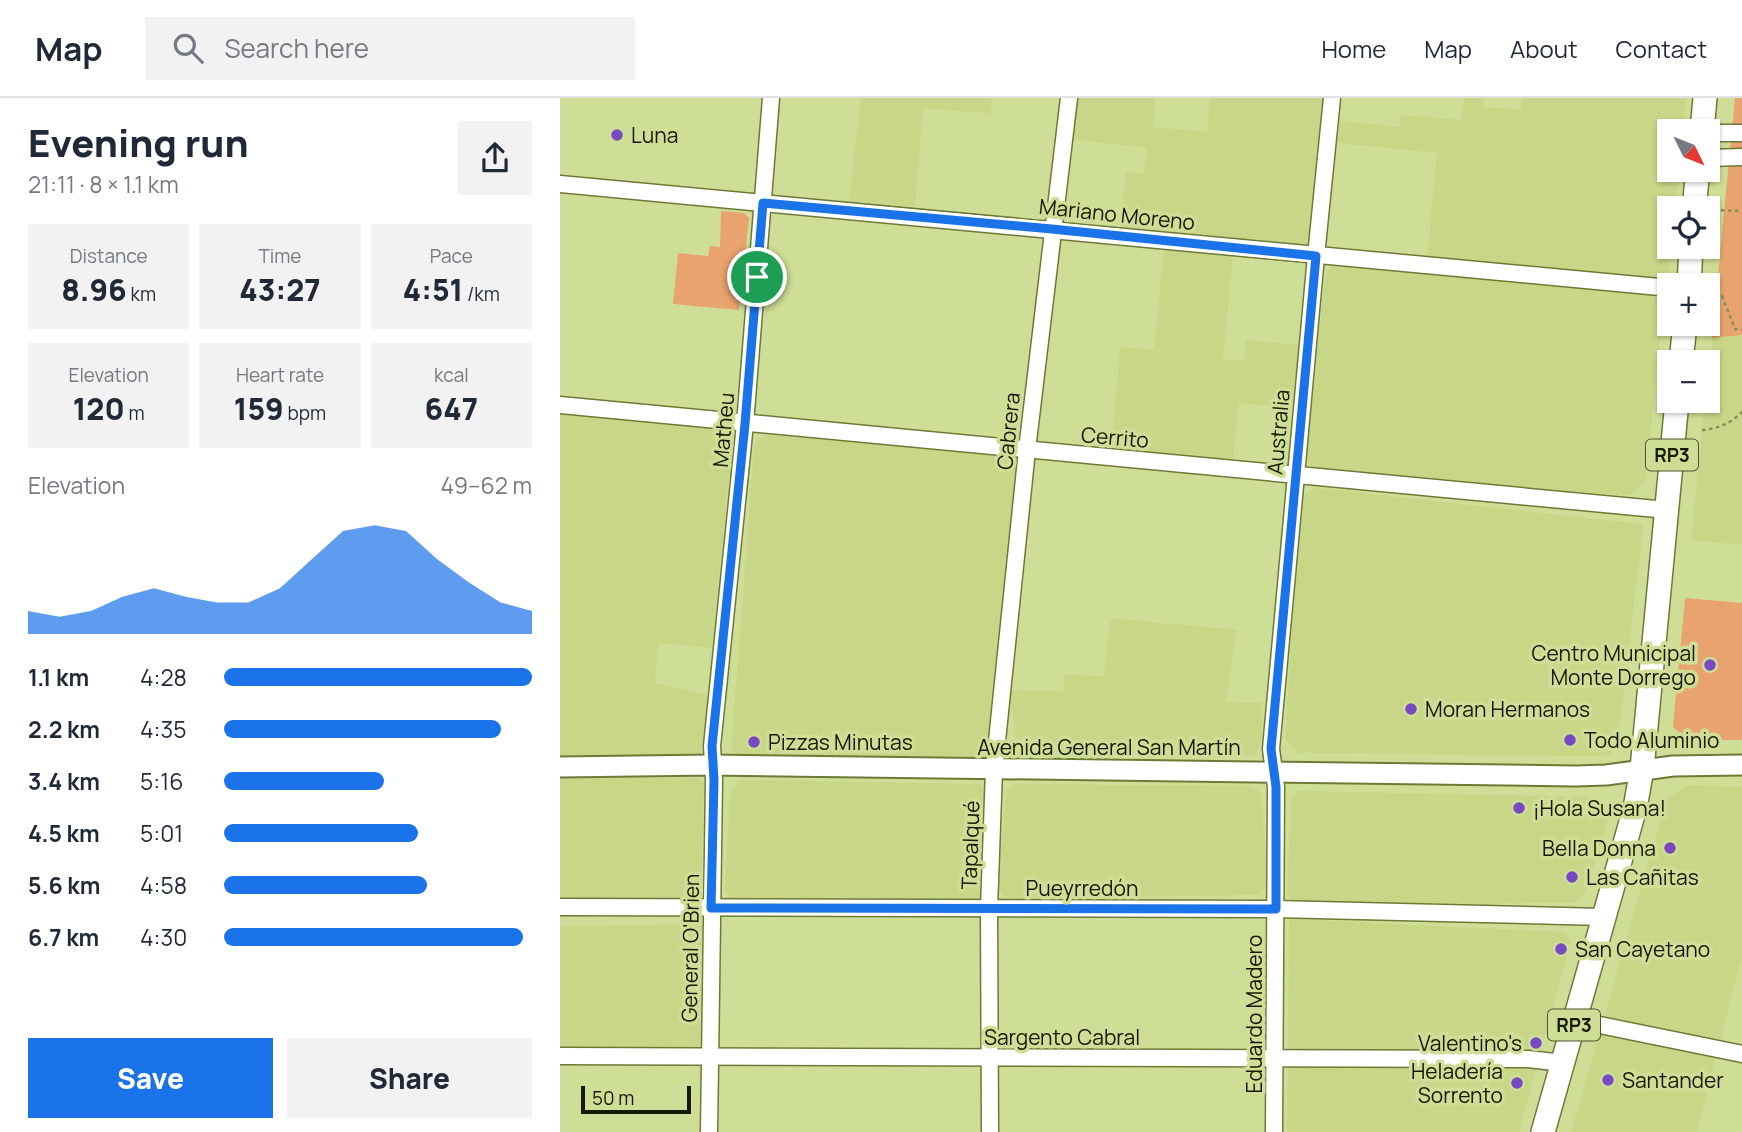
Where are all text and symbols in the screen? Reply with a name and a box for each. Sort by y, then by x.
search box [145,17,635,80]
text: Map [35,26,103,71]
icon: search [169,29,207,67]
text: Search here [225,30,369,66]
text: Home [1321,32,1386,65]
text: Map [1424,32,1472,65]
text: About [1510,32,1578,65]
text: Contact [1616,32,1707,65]
text: Evening run [28,116,249,168]
north arrow [1657,119,1720,182]
map controls [1657,119,1720,413]
button: share [458,121,532,195]
place label: Luna [631,121,678,149]
marker: Luna [609,127,625,143]
text: 21:11 · 8 × 1.1 km [28,168,179,200]
street label: Mariano Moreno [1038,192,1196,236]
button: locate [1657,196,1720,259]
text: Distance [70,243,148,269]
text: Time [259,243,301,269]
text: Pace [430,243,473,269]
pin [727,247,787,307]
icon: arrive [738,258,776,296]
text: 8.96 [61,269,127,310]
text: 43:27 [239,269,321,310]
text: 4:51 [403,269,463,310]
button: + [1657,273,1720,336]
text: km [127,281,156,307]
text: /km [463,281,500,307]
button: − [1657,350,1720,413]
text: Elevation [69,362,149,388]
text: Heart rate [236,362,324,388]
text: kcal [434,362,469,388]
text: 120 [73,388,125,429]
text: 159 [234,388,284,429]
text: 647 [425,388,478,429]
street label: Australia [1260,388,1296,476]
street label: Matheu [706,391,740,469]
street label: Cabrera [990,391,1026,471]
text: m [125,400,145,426]
text: bpm [284,400,326,426]
street label: Cerrito [1080,420,1150,454]
road number: RP3 [1646,440,1698,470]
text: Elevation [28,469,125,501]
text: 49–62 m [440,469,532,501]
place label: Centro Municipal Monte Dorrego [1531,639,1696,691]
marker: Centro Municipal Monte Dorrego [1702,657,1718,673]
text: 1.1 km [28,661,89,693]
text: 4:28 [140,661,187,693]
place label: Moran Hermanos [1425,695,1590,723]
marker: Moran Hermanos [1403,701,1419,717]
text: 2.2 km [28,713,100,745]
text: 4:35 [140,713,186,745]
place label: Todo Aluminio [1584,726,1720,754]
place label: Pizzas Minutas [768,728,913,756]
marker: Todo Aluminio [1562,732,1578,748]
street label: Avenida General San Martín [977,733,1241,761]
marker: Pizzas Minutas [746,734,762,750]
text: 3.4 km [28,765,100,797]
text: 5:16 [140,765,183,797]
place label: ¡Hola Susana! [1533,794,1666,822]
street label: Tapalqué [954,800,986,890]
marker: ¡Hola Susana! [1511,800,1527,816]
text: 4.5 km [28,817,100,849]
text: 5:01 [140,817,183,849]
place label: Bella Donna [1542,834,1656,862]
marker: Bella Donna [1662,840,1678,856]
place label: Las Cañitas [1586,863,1699,891]
text: 5.6 km [28,869,100,901]
text: 4:58 [140,869,187,901]
marker: Las Cañitas [1564,869,1580,885]
street label: General O'Brien [675,873,705,1023]
street label: Pueyrredón [1026,874,1138,902]
text: 6.7 km [28,921,99,953]
text: 4:30 [140,921,187,953]
street label: Eduardo Madero [1240,935,1268,1093]
place label: San Cayetano [1575,935,1710,963]
marker: San Cayetano [1553,941,1569,957]
road number: RP3 [1548,1009,1600,1040]
street label: Sargento Cabral [984,1023,1140,1051]
place label: Valentino's [1418,1029,1522,1057]
marker: Valentino's [1528,1035,1544,1051]
button: Save [28,1038,273,1118]
button: Share [287,1038,532,1118]
place label: Heladería Sorrento [1411,1057,1503,1109]
place label: Santander [1622,1066,1724,1094]
marker: Santander [1600,1072,1616,1088]
marker: Heladería Sorrento [1509,1075,1525,1091]
scale bar [581,1083,691,1115]
text: 50 m [592,1085,634,1111]

